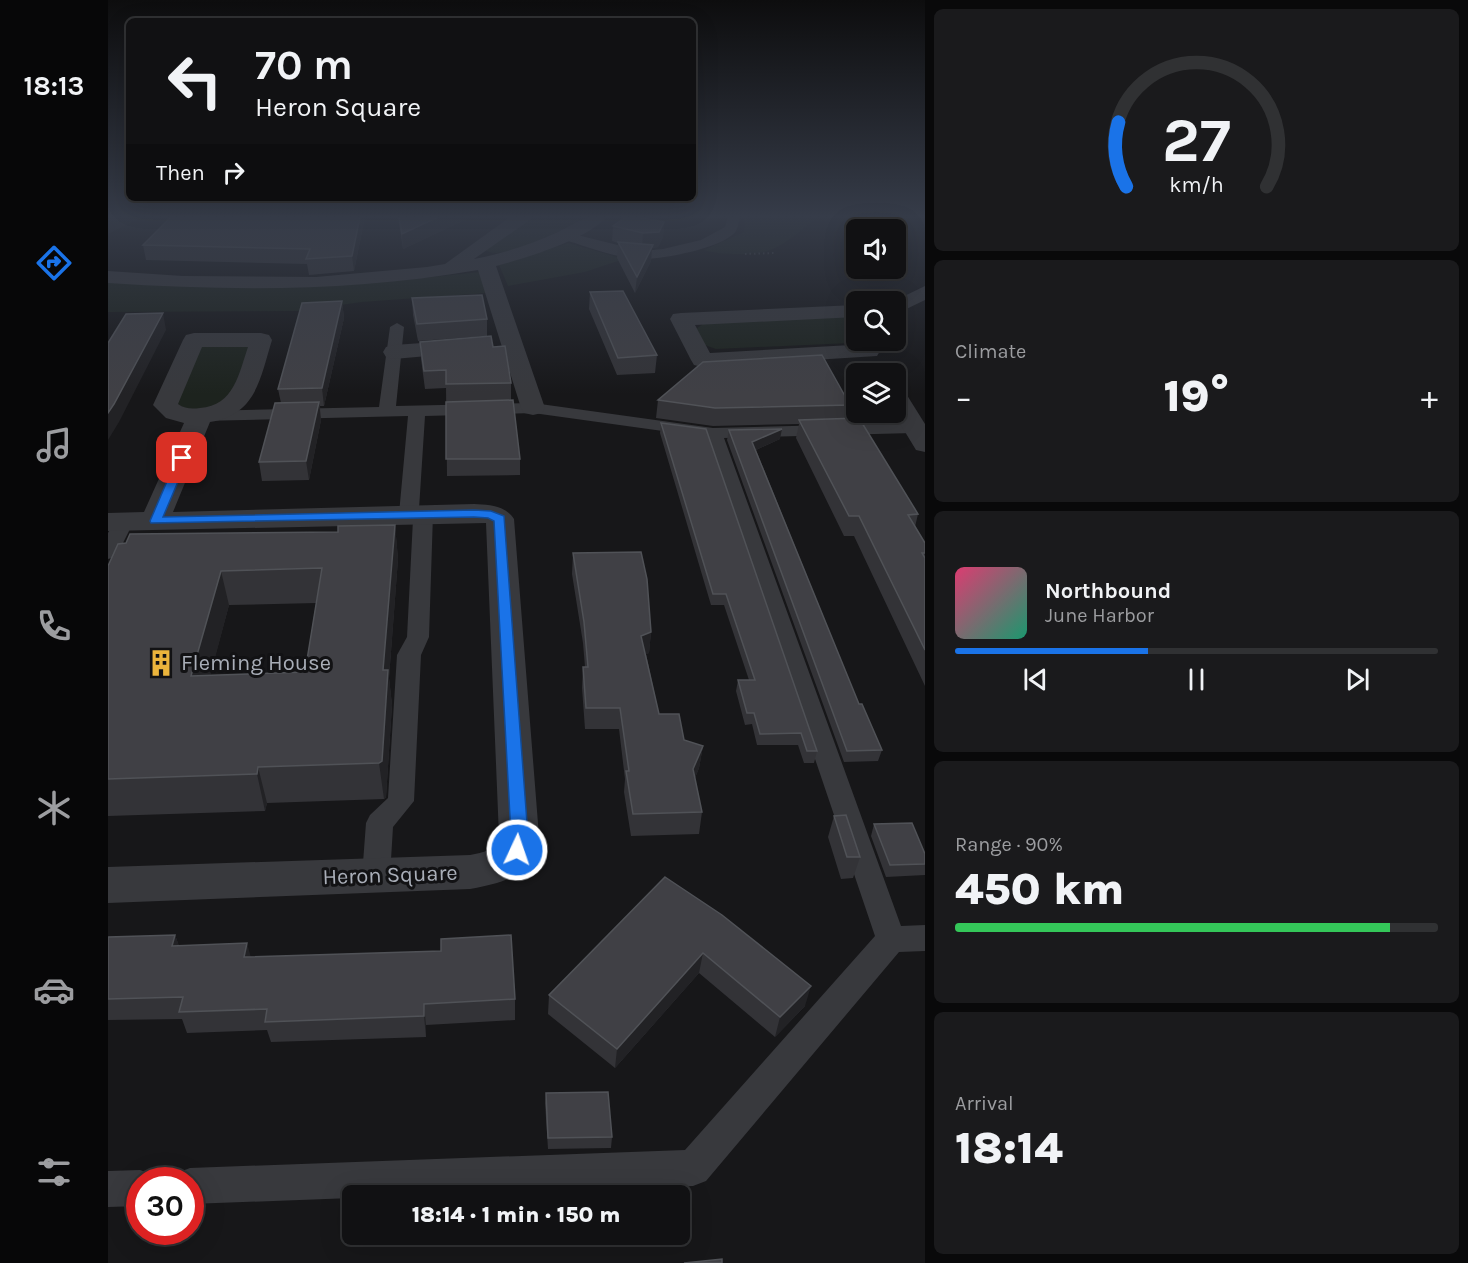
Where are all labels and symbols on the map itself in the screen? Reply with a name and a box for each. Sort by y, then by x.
pin [156,432,207,483]
building icon: Fleming House [146,648,176,678]
place label: Fleming House [181,650,331,676]
position arrow [485,818,549,882]
street label: Heron Square [322,860,458,890]
speed limit sign: 30 [126,1167,204,1245]

